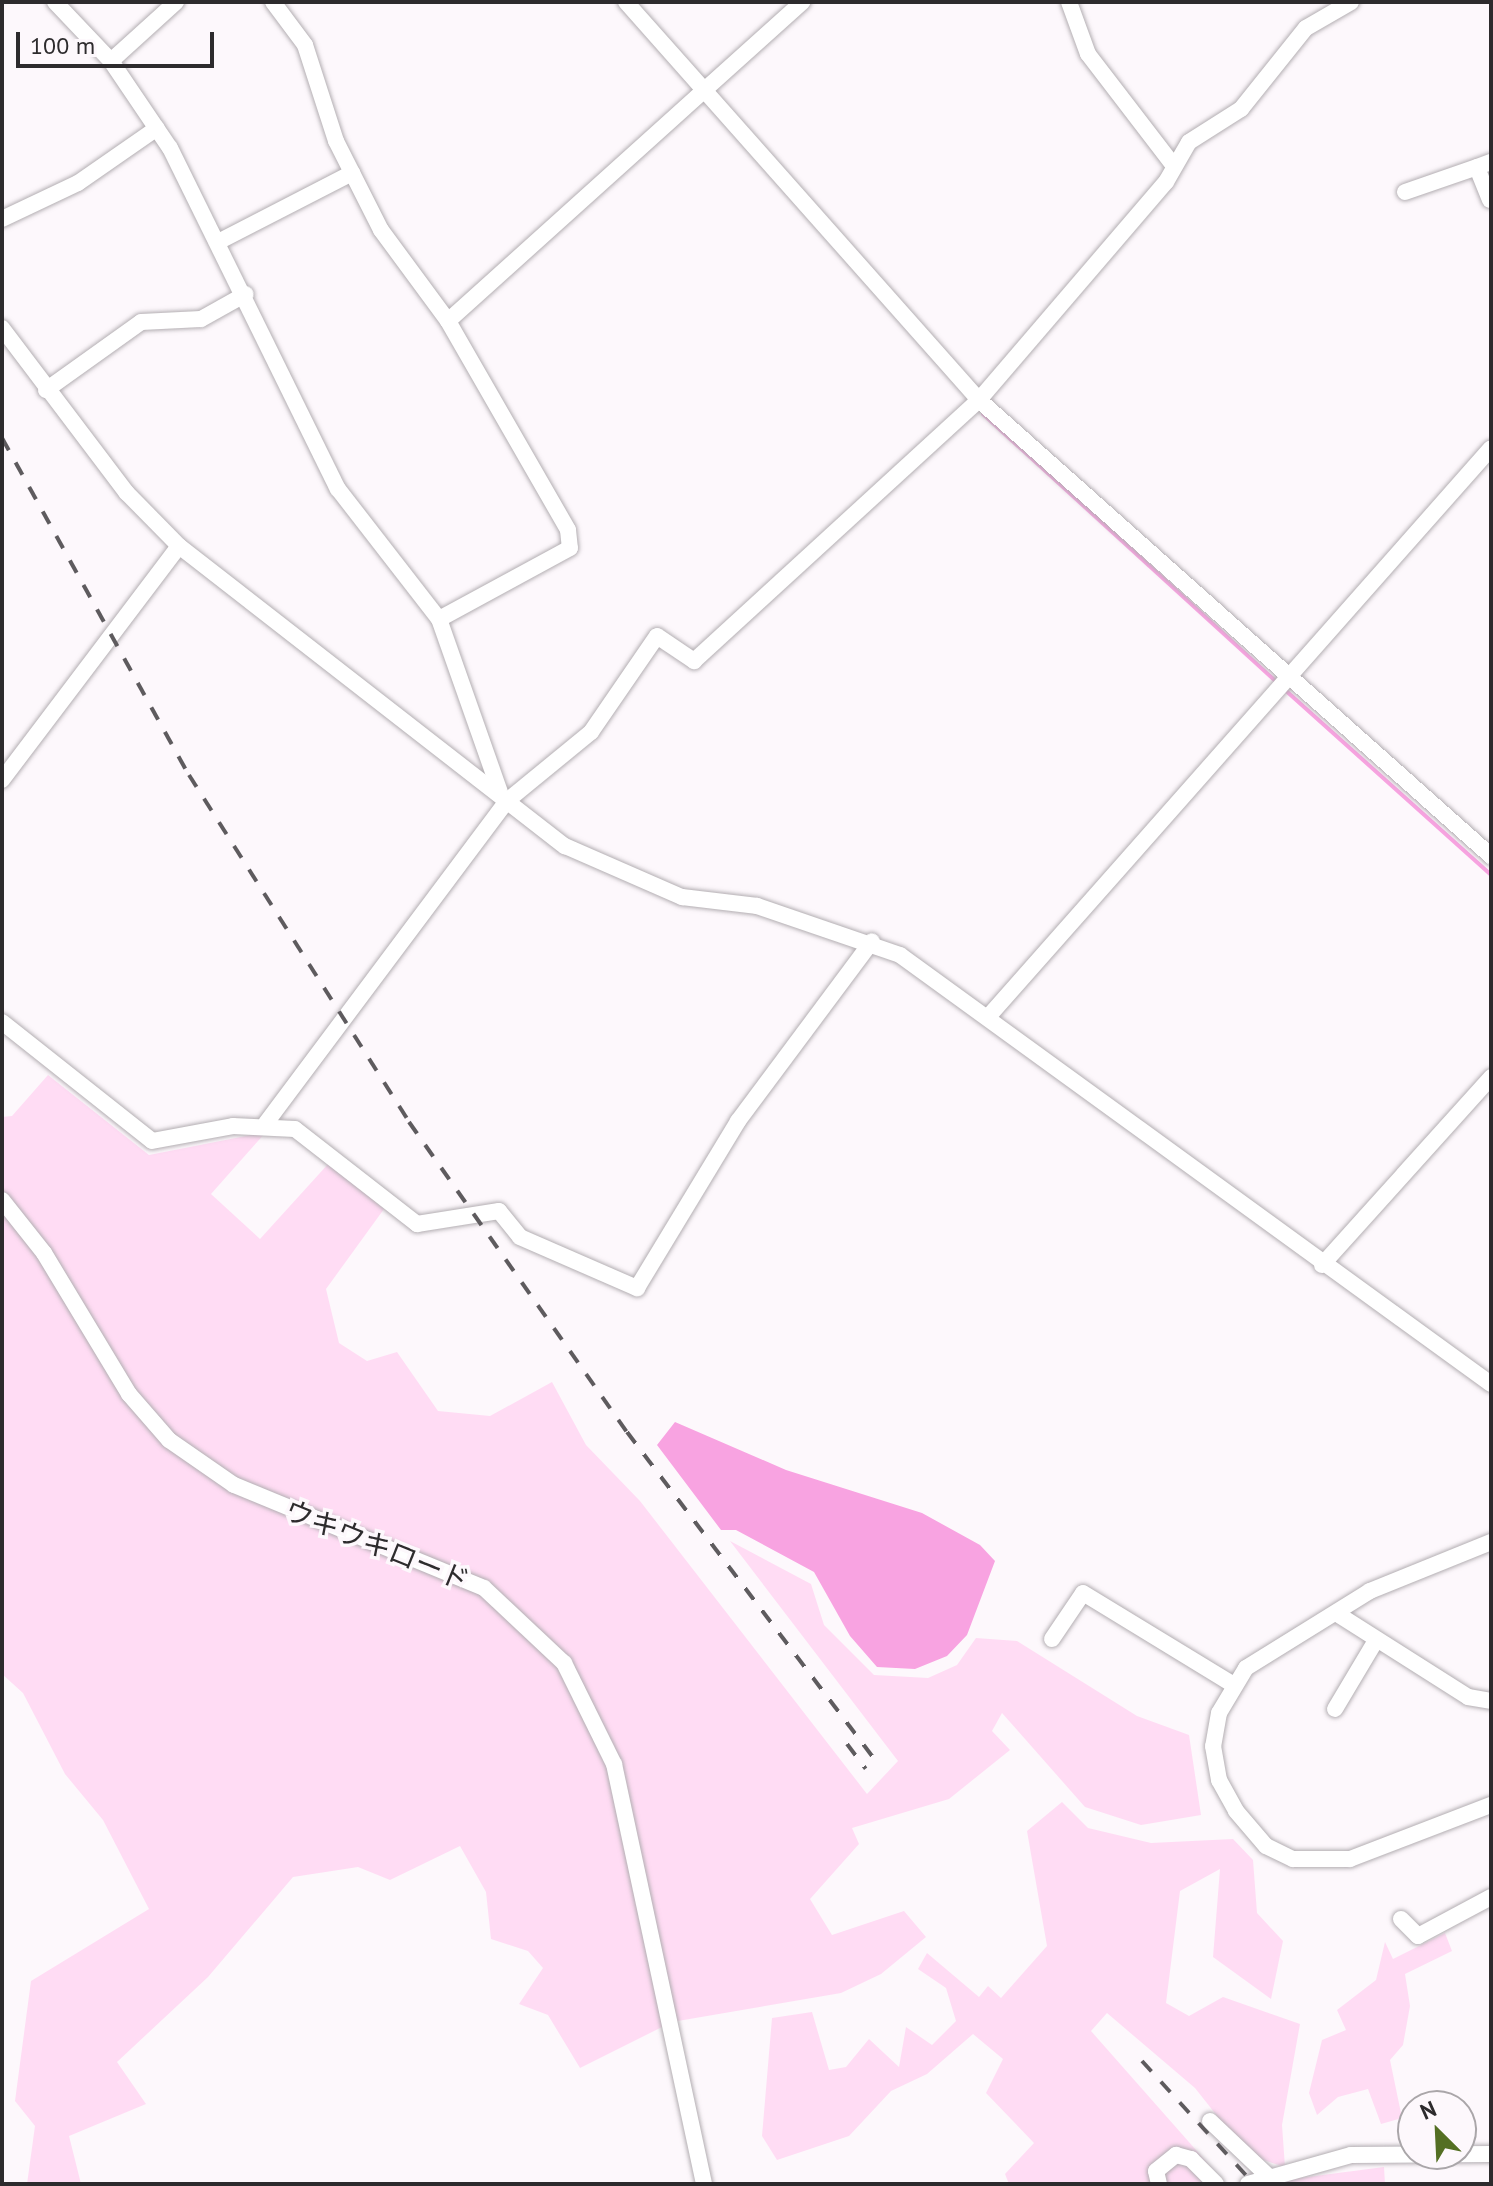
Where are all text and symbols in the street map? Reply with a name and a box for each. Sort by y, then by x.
scale bar [20,16,218,66]
text: 100 m [30,30,95,61]
street label: ウキウキロード [280,1493,474,1597]
north arrow [1397,2090,1477,2170]
text: N [1416,2094,1440,2126]

